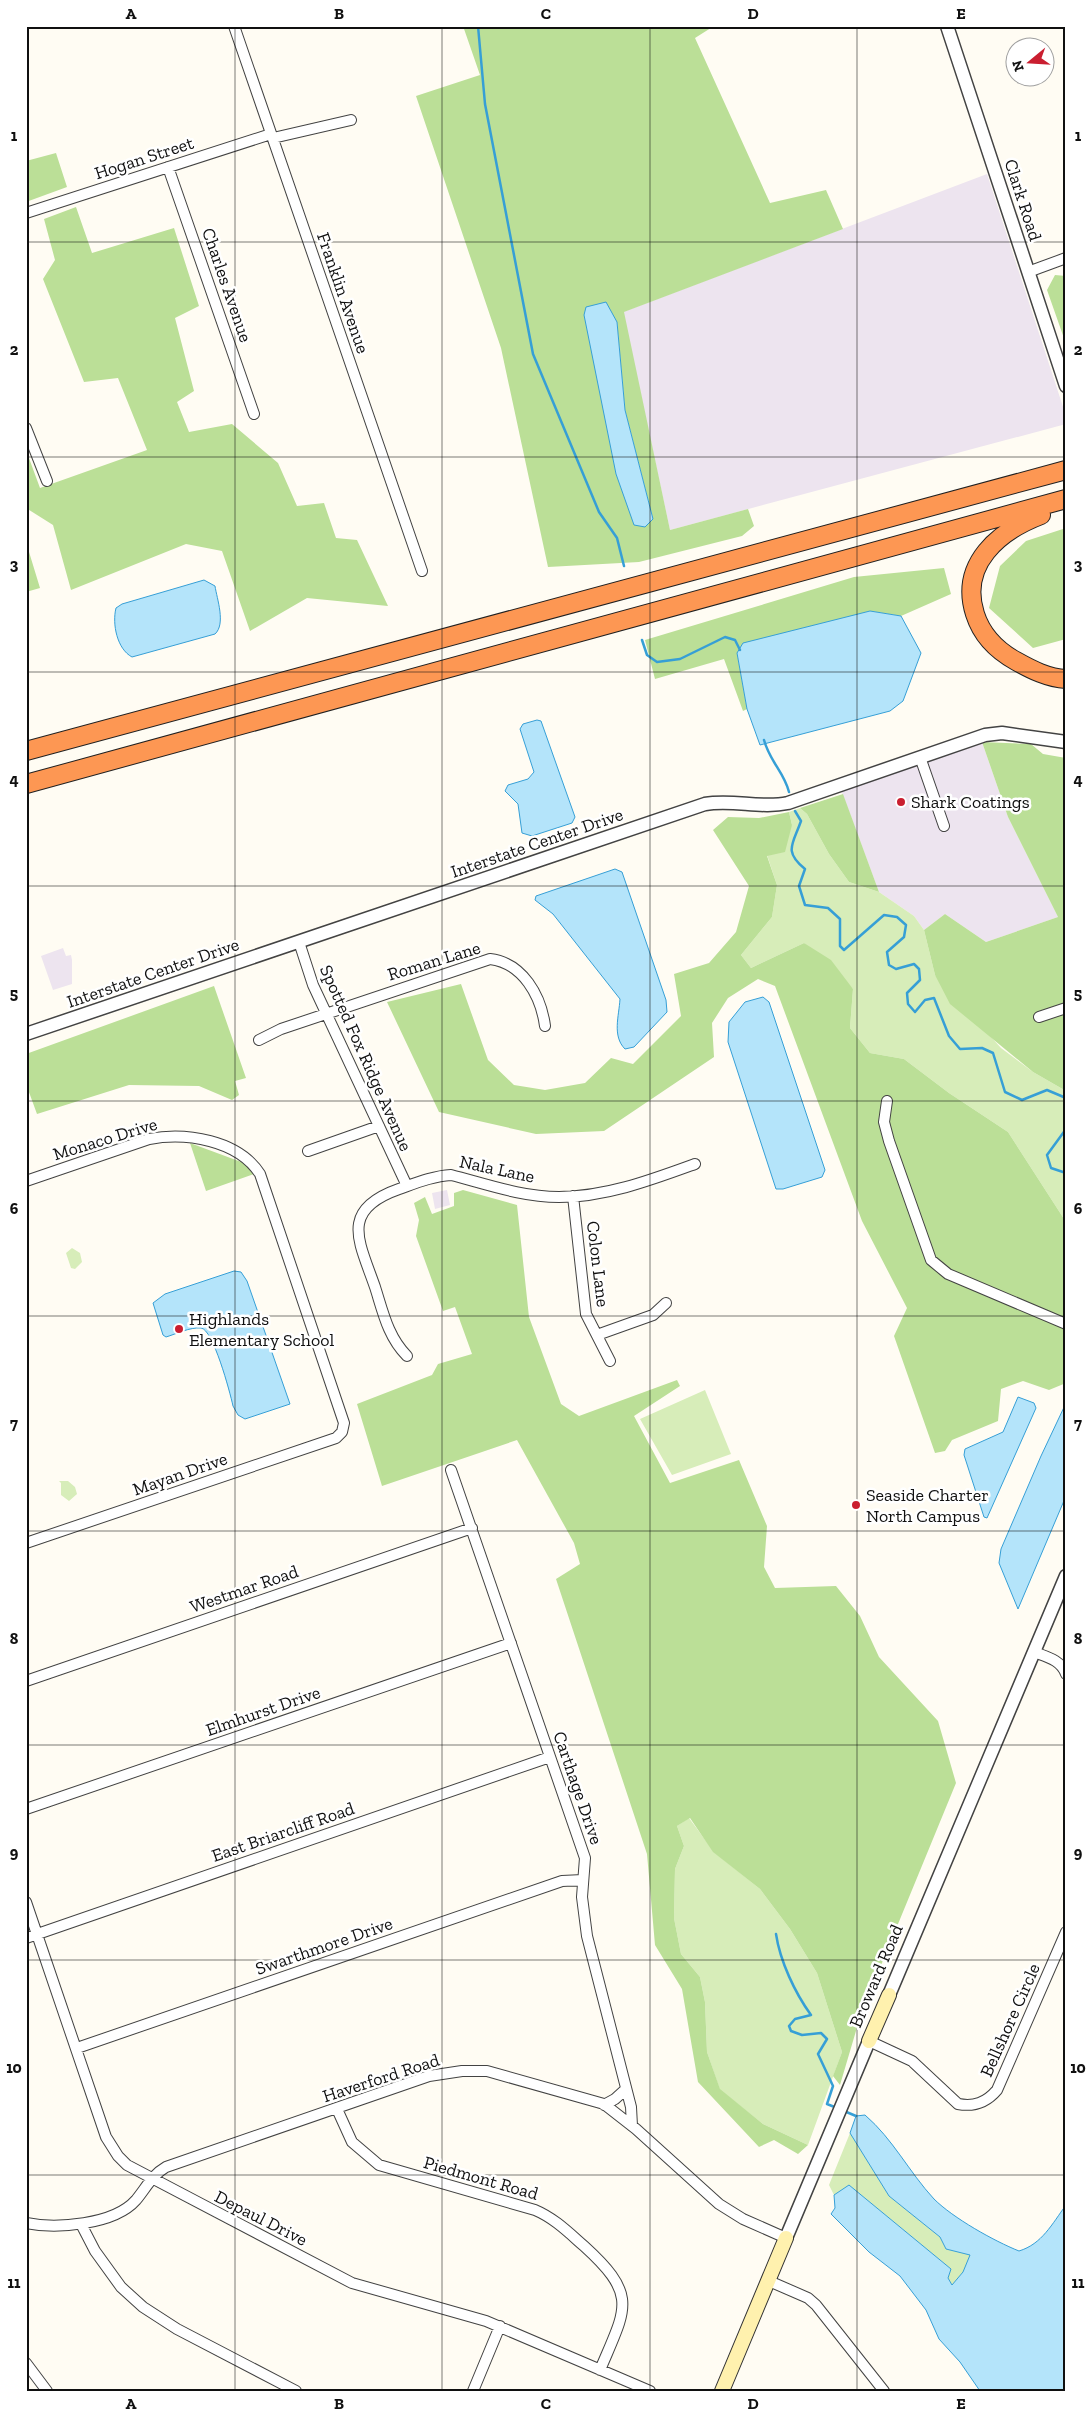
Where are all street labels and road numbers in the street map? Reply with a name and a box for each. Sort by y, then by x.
street label: Hogan Street [92,132,197,184]
street label: Clark Road [999,156,1047,244]
street label: Charles Avenue [197,225,257,345]
street label: Franklin Avenue [312,230,374,356]
street label: Interstate Center Drive [448,803,626,883]
street label: Interstate Center Drive [64,933,242,1013]
street label: Roman Lane [385,936,483,986]
street label: Spotted Fox Ridge Avenue [315,962,417,1154]
street label: Monaco Drive [50,1113,160,1165]
street label: Nala Lane [457,1150,537,1188]
street label: Colon Lane [582,1220,614,1308]
street label: Mayan Drive [130,1448,230,1500]
street label: Westmar Road [187,1560,301,1618]
street label: Elmhurst Drive [203,1681,323,1741]
street label: Carthage Drive [548,1729,608,1847]
street label: East Briarcliff Road [209,1797,357,1867]
street label: Swarthmore Drive [253,1912,395,1980]
street label: Broward Road [844,1921,908,2031]
street label: Bellshore Circle [975,1960,1045,2080]
street label: Haverford Road [320,2049,442,2107]
street label: Piedmont Road [421,2151,541,2205]
street label: Depaul Drive [211,2185,311,2251]

